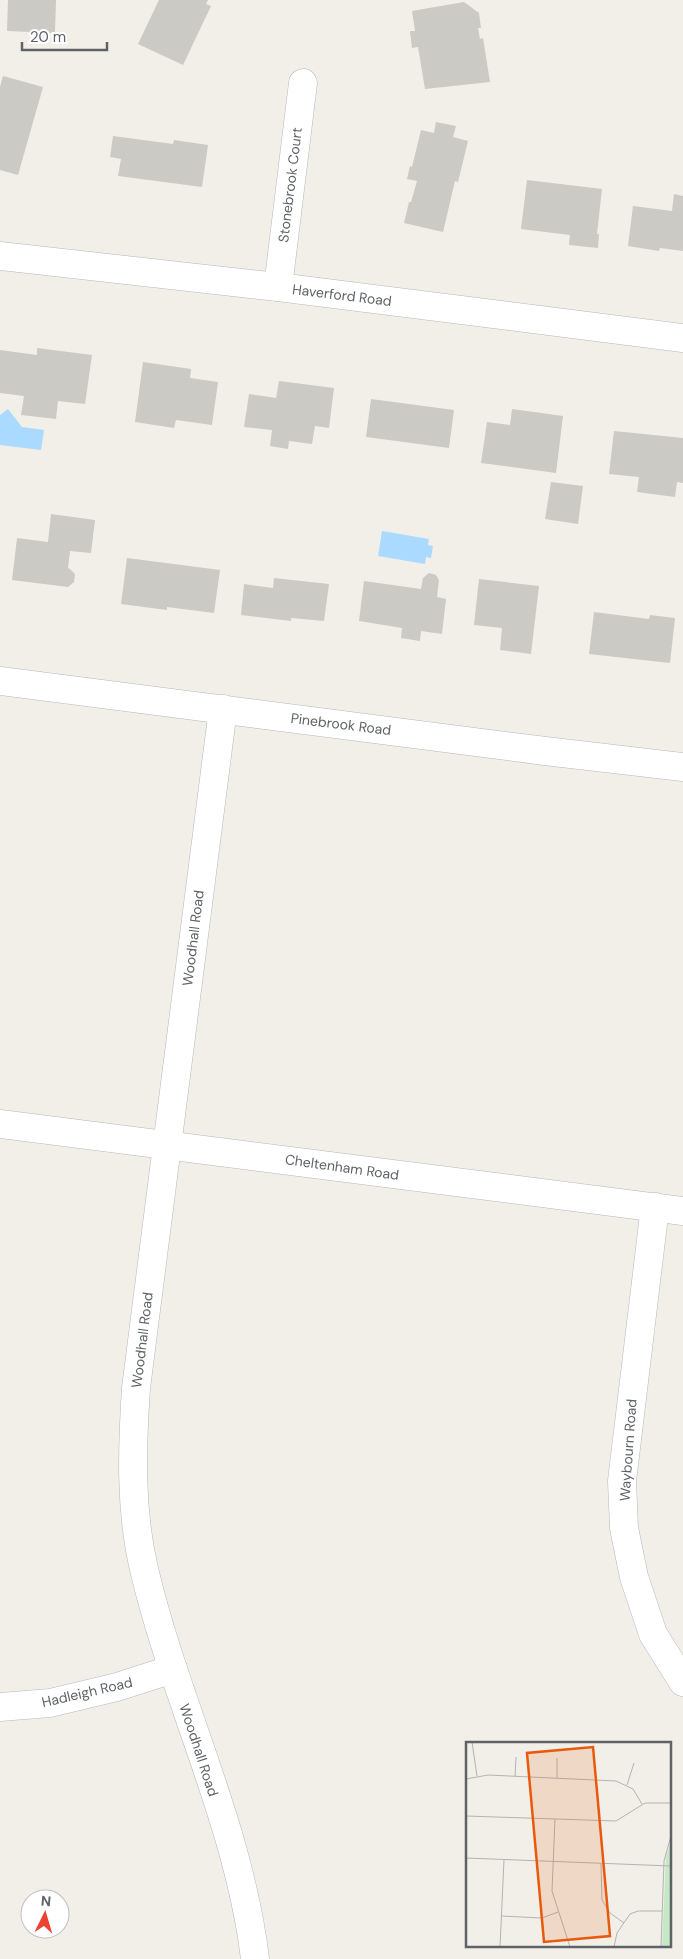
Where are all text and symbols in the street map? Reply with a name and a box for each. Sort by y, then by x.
scale bar [22,20,108,52]
text: 20 m [30,27,66,47]
street label: Stonebrook Court [274,126,306,244]
street label: Haverford Road [291,280,393,310]
street label: Pinebrook Road [290,709,392,739]
street label: Woodhall Road [178,889,208,987]
street label: Cheltenham Road [284,1150,400,1184]
street label: Woodhall Road [127,1291,157,1389]
street label: Waybourn Road [615,1398,641,1502]
street label: Hadleigh Road [40,1673,134,1711]
street label: Woodhall Road [176,1701,222,1799]
inset map [466,1742,670,1946]
north arrow [20,1889,70,1939]
text: N [40,1892,52,1910]

